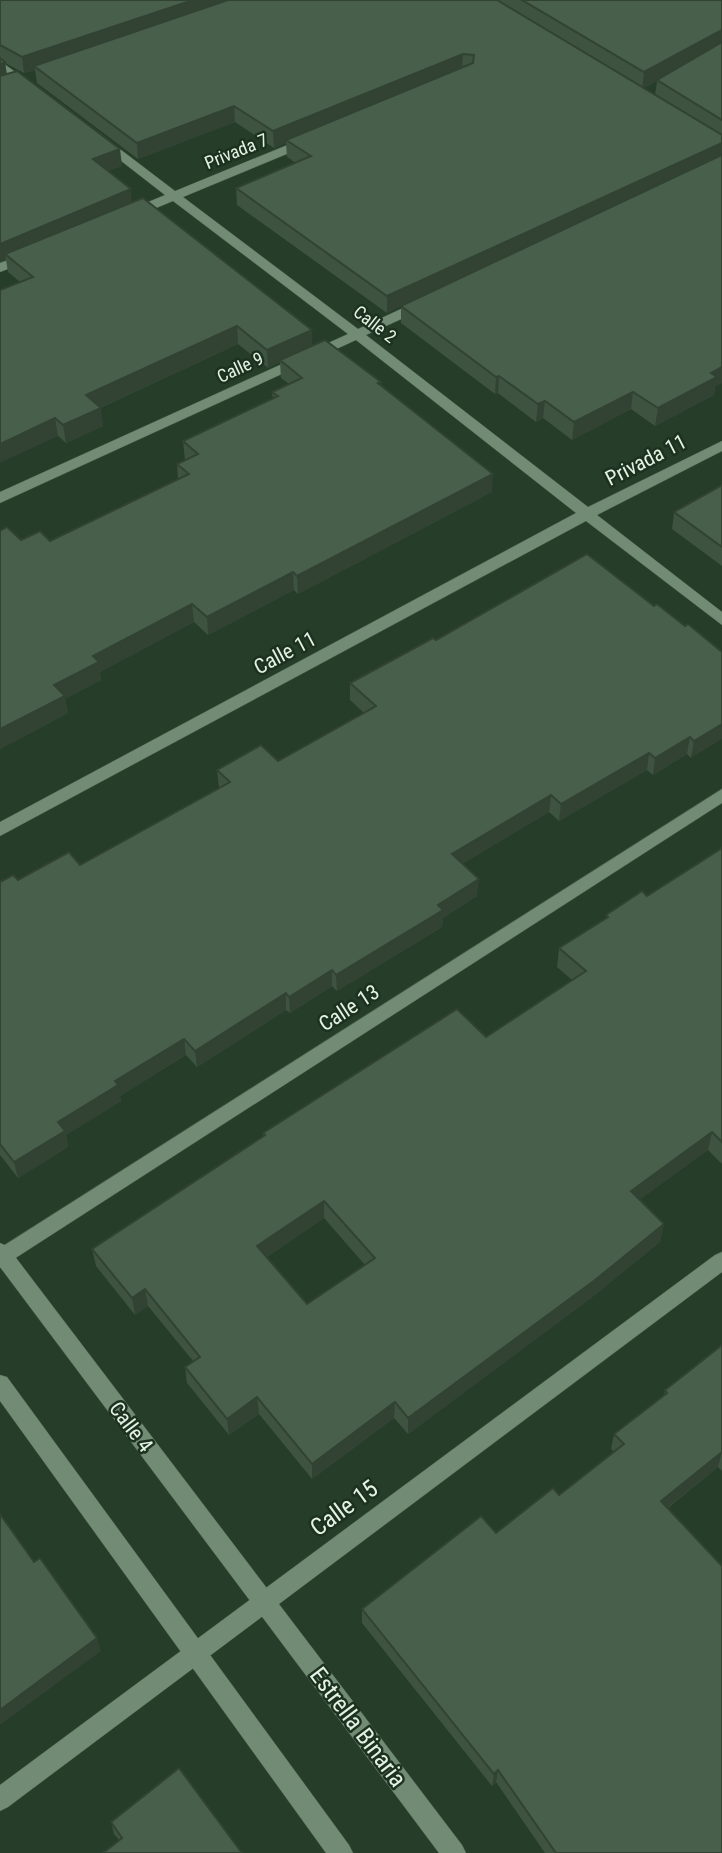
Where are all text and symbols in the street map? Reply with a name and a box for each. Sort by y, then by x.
street label: Privada 7 [201,129,271,173]
street label: Calle 2 [349,301,401,347]
street label: Calle 9 [214,347,266,387]
street label: Privada 11 [601,429,691,491]
street label: Calle 11 [250,627,320,679]
street label: Calle 13 [314,980,384,1036]
street label: Calle 4 [104,1397,158,1457]
street label: Calle 15 [305,1474,383,1542]
street label: Estrella Binaria [304,1662,412,1792]

